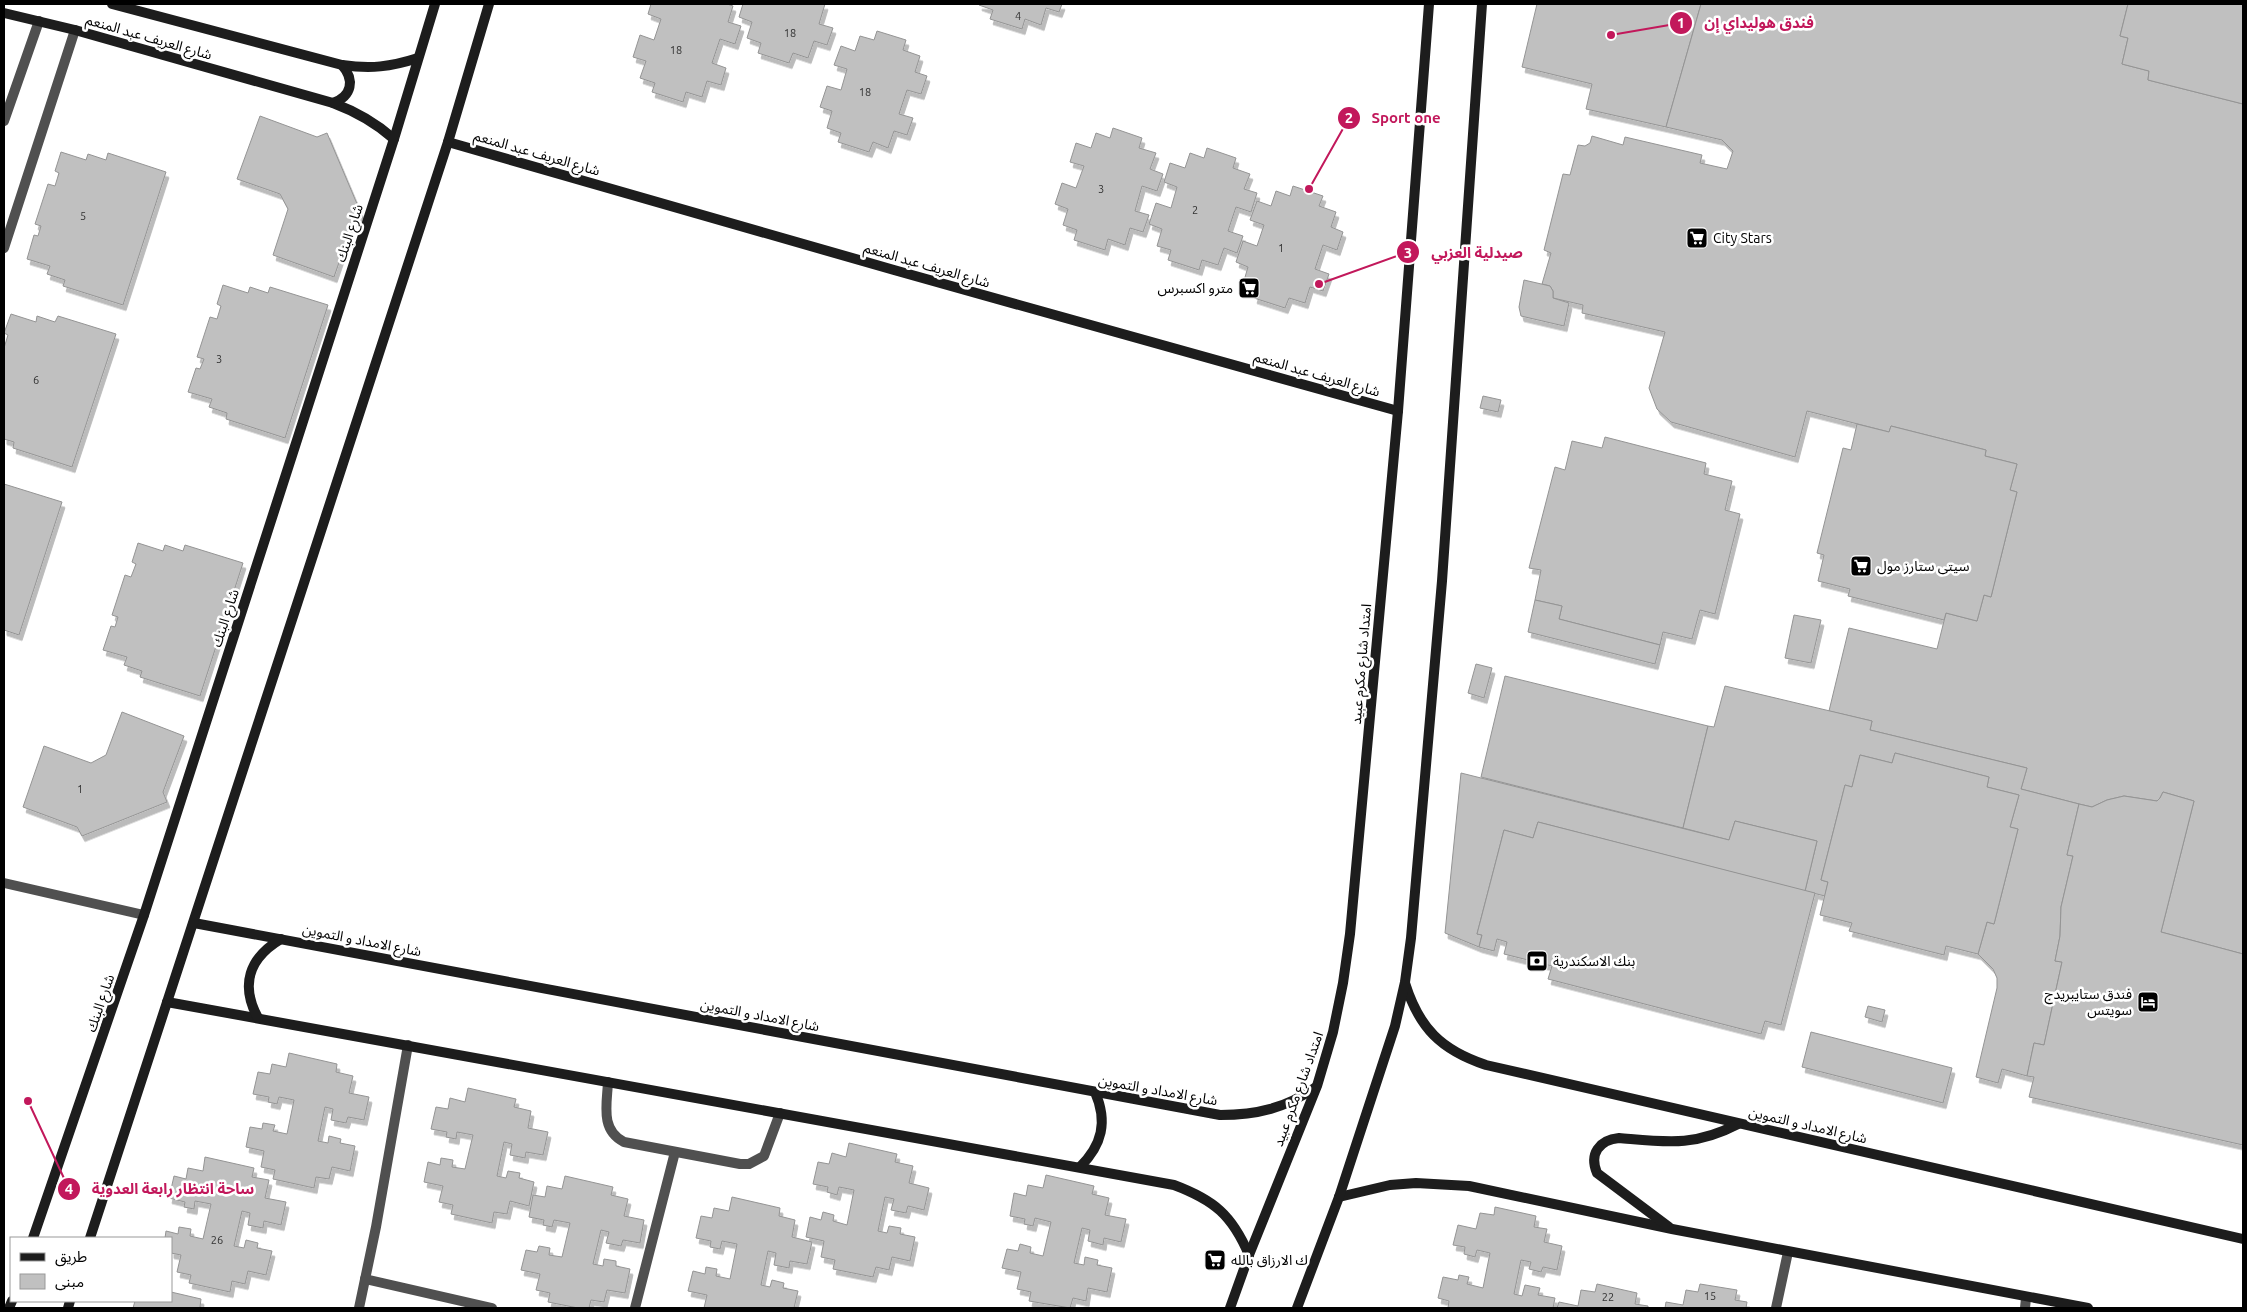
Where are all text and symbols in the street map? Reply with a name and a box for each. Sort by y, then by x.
callout: فندق هوليداي إن [1669,8,1823,38]
house number: 4 [1015,10,1021,22]
street label: شارع العريف عبد المنعم [83,11,214,66]
text: 1 [1677,14,1685,31]
text: فندق هوليداي إن [1704,14,1814,34]
house number: 18 [784,27,796,39]
house number: 18 [670,44,682,56]
house number: 18 [859,86,871,98]
callout: Sport one [1337,103,1451,133]
text: 2 [1345,109,1353,126]
text: Sport one [1371,109,1441,126]
street label: شارع العريف عبد المنعم [471,127,602,182]
house number: 3 [1098,183,1104,195]
street label: شارع البنك [332,202,369,265]
house number: 2 [1192,204,1198,216]
house number: 5 [80,210,86,222]
supermarket icon: City Stars [1685,226,1709,250]
place label: City Stars [1713,230,1772,246]
callout: صيدلية العزبي [1396,237,1532,267]
street label: شارع العريف عبد المنعم [861,239,992,294]
house number: 1 [1278,242,1284,254]
text: 3 [1404,244,1412,261]
text: صيدلية العزبي [1431,244,1523,264]
supermarket icon: مترو اكسبرس [1237,276,1261,300]
place label: مترو اكسبرس [1158,280,1233,297]
street label: شارع العريف عبد المنعم [1251,348,1382,403]
house number: 3 [216,353,222,365]
house number: 6 [33,374,39,386]
supermarket icon: سيتى ستارز مول [1849,554,1873,578]
place label: سيتى ستارز مول [1877,558,1969,575]
street label: شارع البنك [208,587,245,650]
street label: امتداد شارع مكرم عبيد [1348,603,1377,725]
house number: 1 [77,783,83,795]
street label: شارع الامداد و التموين [301,921,423,962]
bank icon: بنك الاسكندرية [1525,949,1549,973]
place label: بنك الاسكندرية [1553,953,1635,970]
street label: شارع البنك [83,972,120,1035]
place label: فندق ستايبريدج سويتس [2044,986,2132,1019]
hotel icon: فندق ستايبريدج سويتس [2136,990,2160,1014]
street label: شارع الامداد و التموين [699,996,821,1037]
street label: امتداد شارع مكرم عبيد [1270,1029,1329,1150]
street label: شارع الامداد و التموين [1097,1072,1219,1111]
street label: شارع الامداد و التموين [1747,1104,1869,1149]
callout: ساحة انتظار رابعة العدوية [57,1174,264,1204]
text: 4 [65,1180,73,1197]
text: ساحة انتظار رابعة العدوية [92,1180,254,1198]
house number: 26 [211,1234,223,1246]
legend [10,1237,172,1302]
text: طريق [55,1248,87,1267]
supermarket icon: ك الارزاق بالله [1203,1248,1227,1272]
place label: ك الارزاق بالله [1231,1252,1308,1269]
text: مبنى [55,1273,84,1291]
house number: 15 [1704,1290,1716,1302]
house number: 22 [1602,1291,1614,1303]

